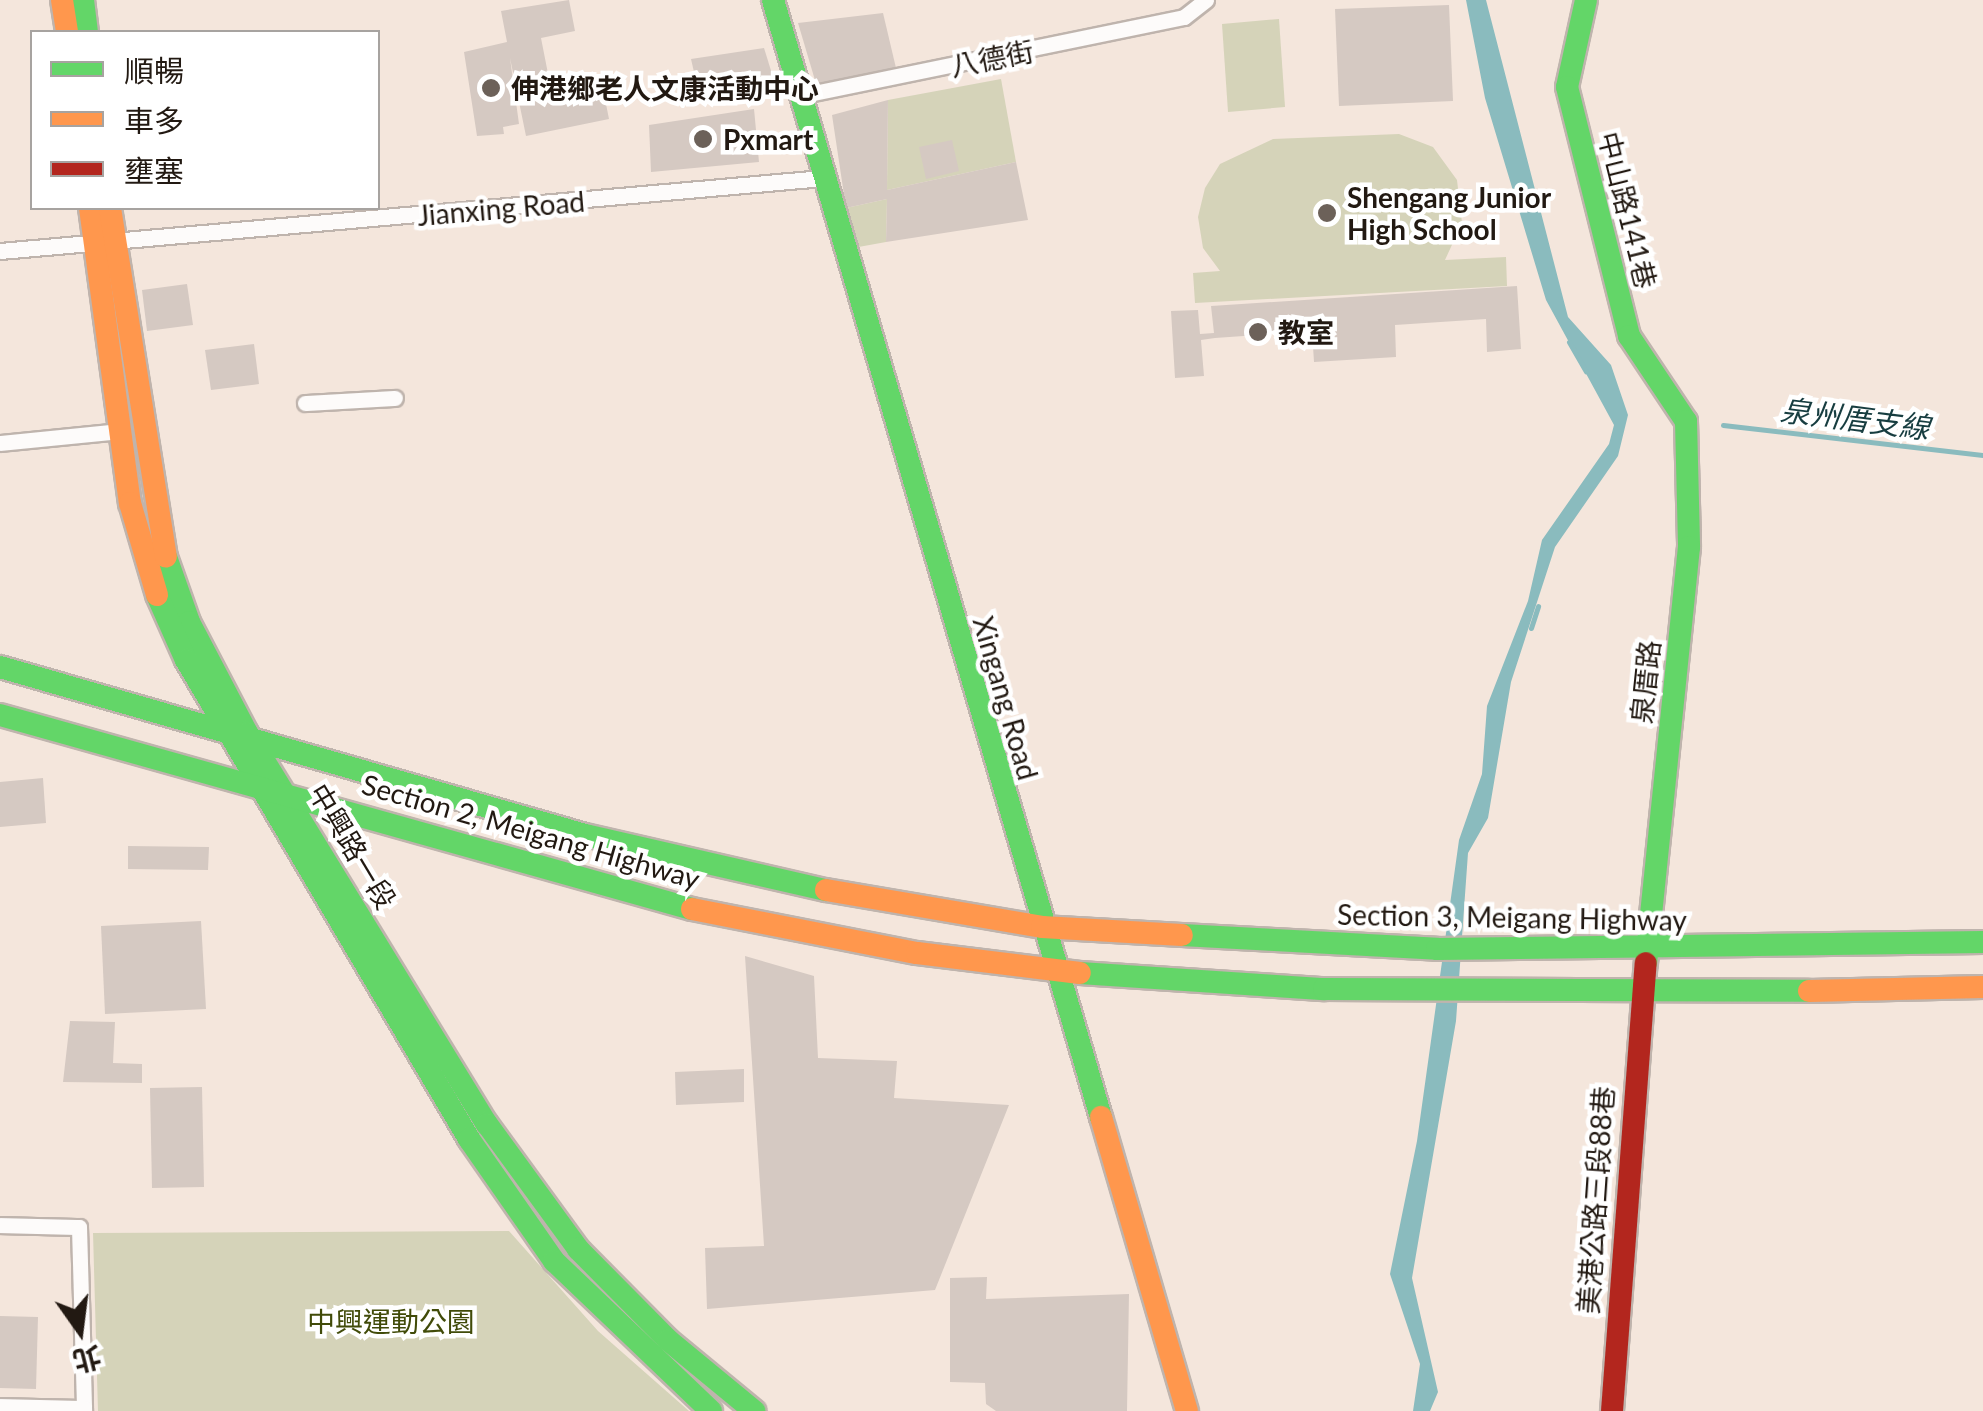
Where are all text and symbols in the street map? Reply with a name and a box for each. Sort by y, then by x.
legend [30,30,380,210]
street label: 八德街 [948,33,1036,83]
text: 順暢 [124,52,184,88]
place label: 伸港鄉老人文康活動中心 [511,71,819,105]
marker: 伸港鄉老人文康活動中心 [480,77,502,99]
text: 車多 [124,102,184,138]
place label: Pxmart [723,122,813,156]
marker: Pxmart [692,128,714,150]
street label: 中山路141巷 [1592,128,1664,292]
text: 壅塞 [124,152,184,188]
place label: Shengang Junior High School [1347,180,1552,246]
street label: Jianxing Road [416,184,586,232]
marker: Shengang Junior High School [1316,202,1338,224]
place label: 教室 [1278,315,1334,349]
marker: 教室 [1247,321,1269,343]
water label: 泉州厝支線 [1778,391,1932,445]
street label: Xingang Road [967,612,1045,784]
street label: 泉厝路 [1624,638,1666,726]
street label: Section 2, Meigang Highway [358,767,704,895]
street label: 中興路一段 [303,777,403,915]
street label: Section 3, Meigang Highway [1337,897,1687,937]
street label: 美港公路三段88巷 [1570,1085,1620,1315]
north arrow [30,1281,130,1381]
park label: 中興運動公園 [307,1304,475,1338]
text: 北 [70,1340,105,1380]

